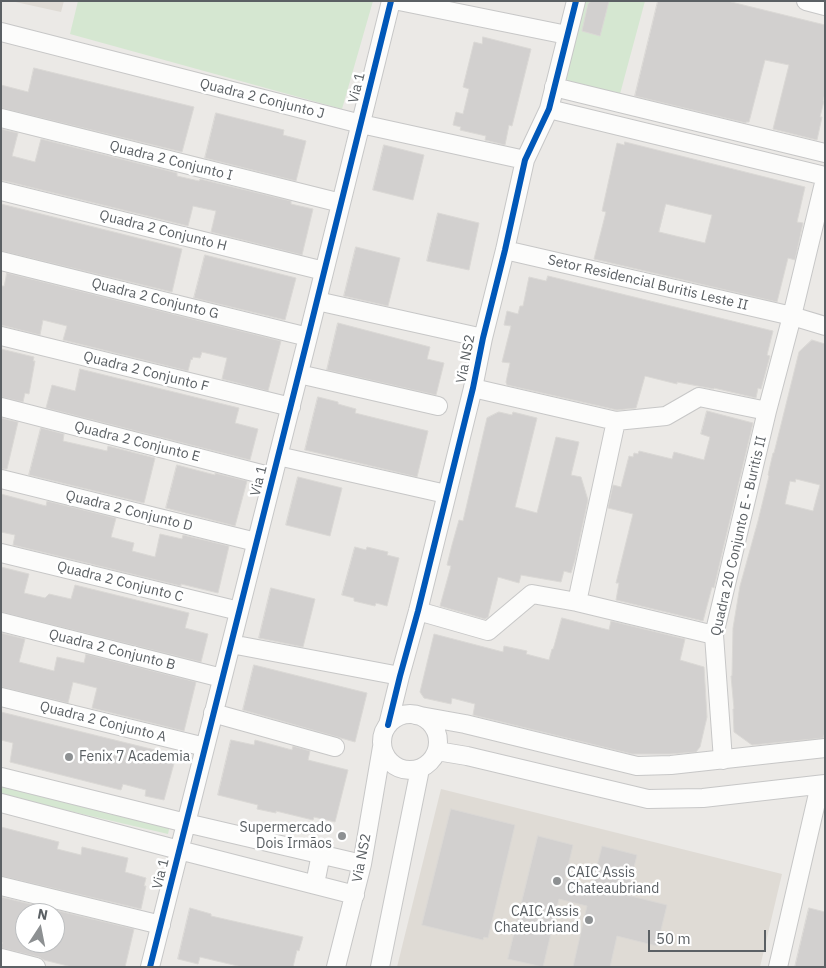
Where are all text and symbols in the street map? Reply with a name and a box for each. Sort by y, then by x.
street label: Via 1 [345,71,369,105]
street label: Quadra 2 Conjunto J [198,75,326,123]
street label: Quadra 2 Conjunto I [108,138,234,184]
street label: Quadra 2 Conjunto H [98,207,228,255]
street label: Setor Residencial Buritis Leste II [546,252,750,314]
street label: Quadra 2 Conjunto G [90,275,220,323]
street label: Via NS2 [453,333,479,385]
street label: Quadra 2 Conjunto F [82,348,210,396]
street label: Quadra 2 Conjunto E [72,418,202,466]
street label: Quadra 20 Conjunto E - Buritis II [708,434,770,638]
street label: Via 1 [247,464,271,498]
street label: Quadra 2 Conjunto D [64,487,194,535]
street label: Quadra 2 Conjunto C [55,558,185,606]
street label: Quadra 2 Conjunto B [47,626,177,674]
street label: Quadra 2 Conjunto A [38,698,168,746]
place label: Fenix 7 Academia [79,749,190,765]
marker: Fenix 7 Academia [63,751,75,763]
place label: Supermercado Dois Irmãos [240,820,332,852]
marker: Supermercado Dois Irmãos [336,830,348,842]
street label: Via NS2 [349,832,375,884]
street label: Via 1 [149,857,173,891]
place label: CAIC Assis Chateaubriand [567,865,659,898]
marker: CAIC Assis Chateaubriand [551,875,563,887]
north arrow [15,903,65,953]
text: N [36,904,49,924]
place label: CAIC Assis Chateubriand [494,904,579,936]
marker: CAIC Assis Chateubriand [583,914,595,926]
scale bar [651,920,768,952]
text: 50 m [656,929,691,948]

